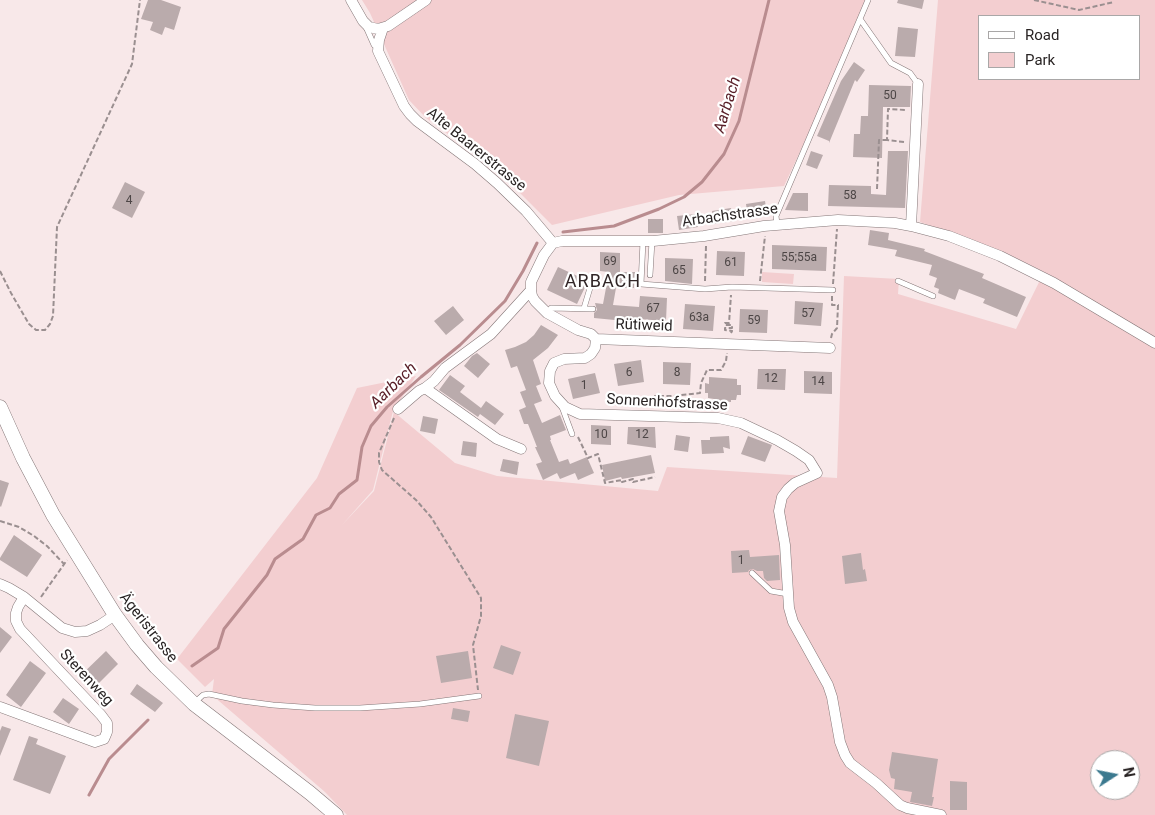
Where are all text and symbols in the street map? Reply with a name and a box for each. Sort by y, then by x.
legend [978,15,1140,80]
text: Road [1025,26,1059,44]
text: Park [1025,51,1055,69]
water label: Aarbach [710,75,746,135]
house number: 50 [883,89,897,103]
street label: Alte Baarerstrasse [423,104,529,196]
house number: 58 [843,189,857,203]
house number: 4 [126,194,132,208]
street label: Arbachstrasse [681,200,779,232]
house number: 55;55a [781,251,817,265]
house number: 69 [603,255,617,269]
house number: 61 [724,256,738,270]
house number: 65 [672,264,686,278]
district label: ARBACH [564,271,642,293]
house number: 67 [646,302,660,316]
house number: 57 [801,307,815,321]
house number: 63a [689,311,709,325]
house number: 59 [747,314,761,328]
street label: Rütiweid [615,316,673,336]
water label: Aarbach [367,359,421,413]
house number: 6 [626,366,632,380]
house number: 8 [674,366,680,380]
house number: 12 [764,372,778,386]
house number: 14 [811,375,825,389]
house number: 1 [581,379,587,393]
street label: Sonnenhofstrasse [606,391,728,415]
house number: 10 [594,428,608,442]
house number: 12 [635,428,649,442]
house number: 1 [738,554,744,568]
street label: Ägeristrasse [115,589,181,667]
street label: Sterenweg [55,646,117,710]
north arrow [1090,750,1140,800]
text: N [1120,766,1138,779]

